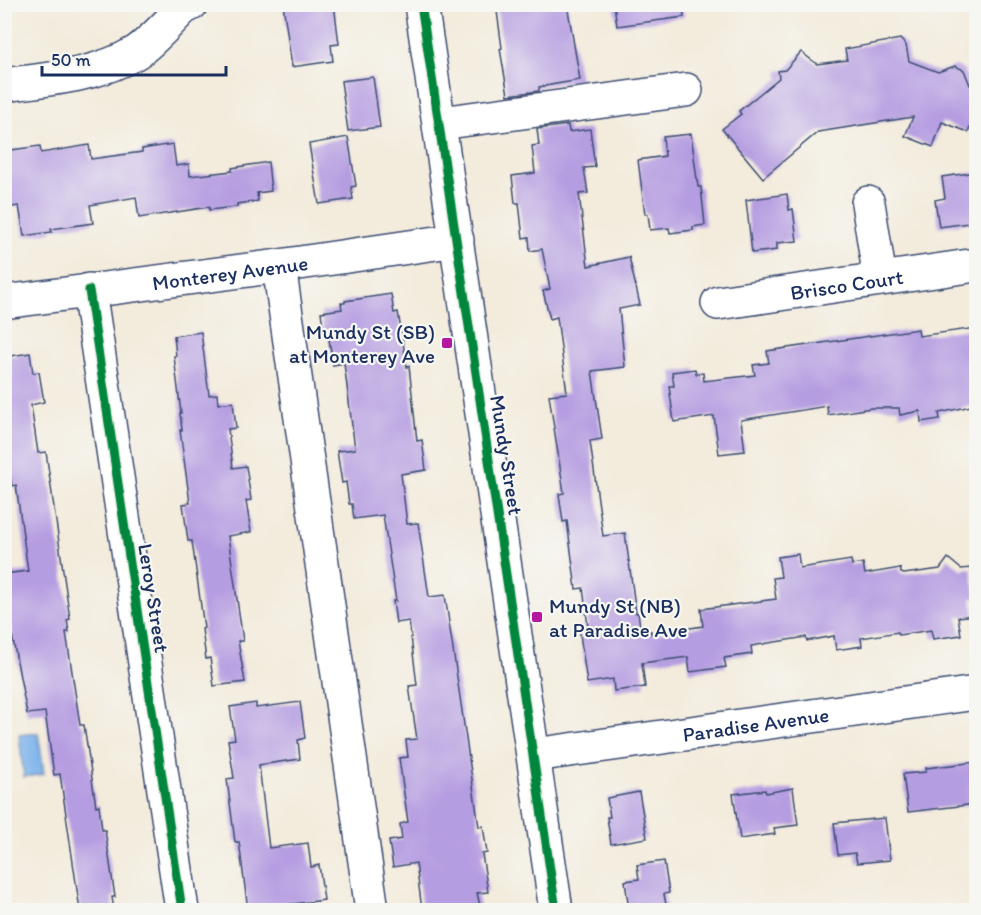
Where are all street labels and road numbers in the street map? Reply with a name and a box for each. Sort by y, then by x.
street label: Monterey Avenue [151,249,310,295]
street label: Brisco Court [788,263,905,305]
street label: Mundy Street [485,393,529,517]
street label: Leroy Street [133,542,175,655]
street label: Paradise Avenue [681,701,831,747]

